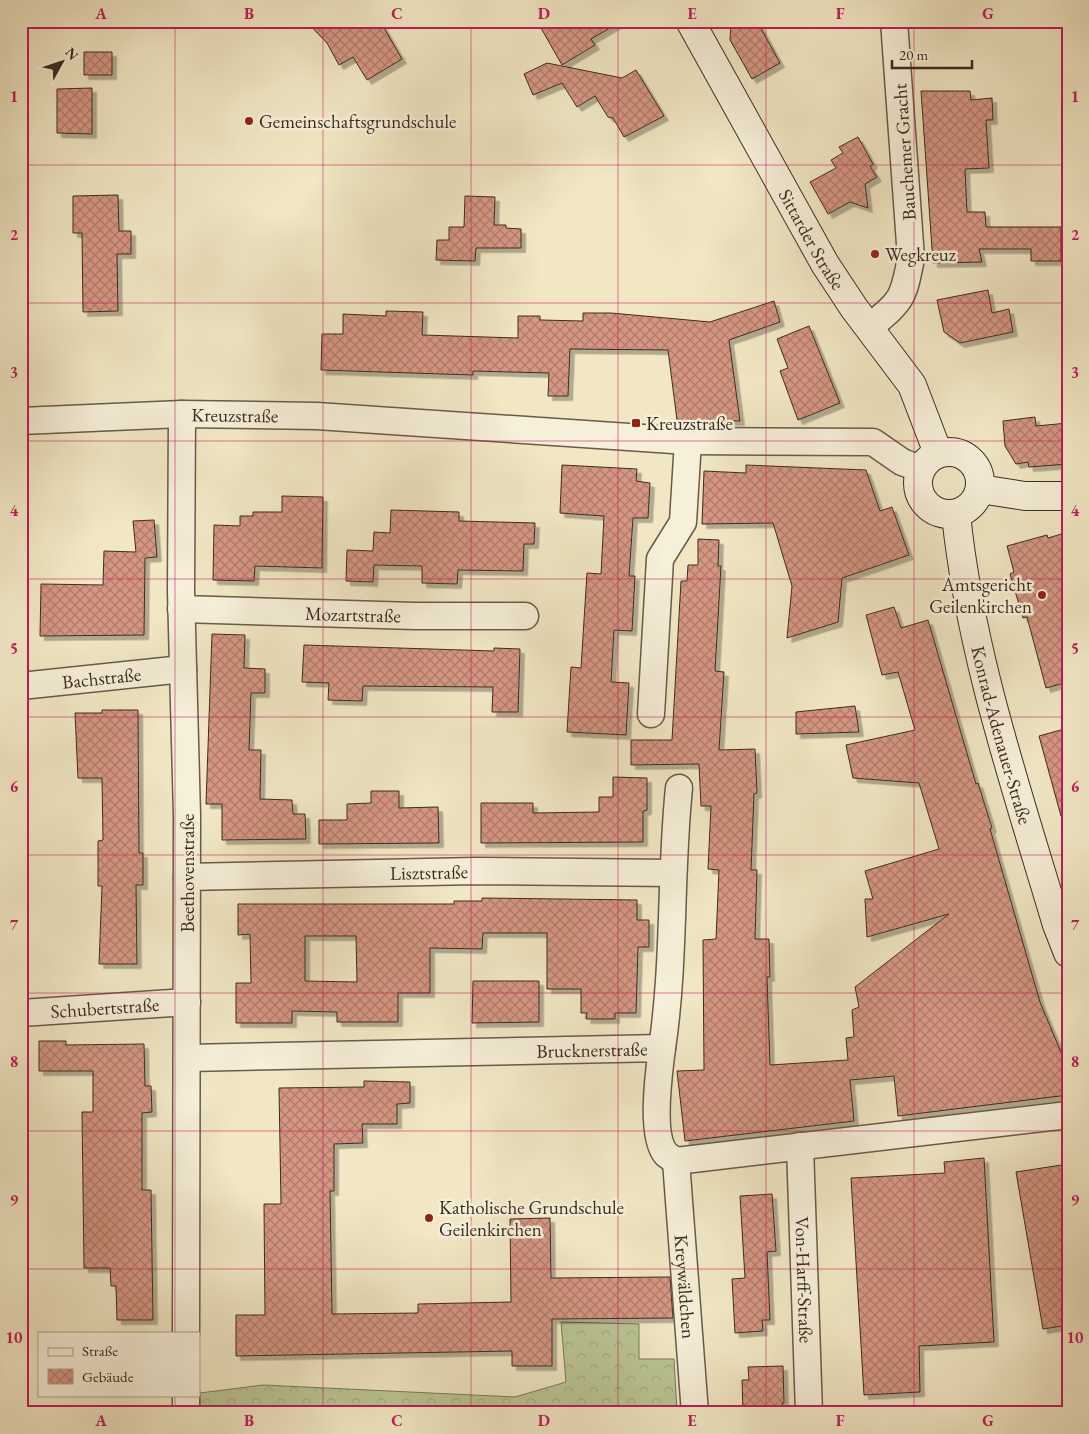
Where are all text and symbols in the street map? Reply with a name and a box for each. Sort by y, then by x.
text: A [94,3,107,24]
text: B [244,3,254,24]
text: C [391,3,403,24]
text: D [538,3,550,24]
text: E [687,3,697,24]
text: F [836,3,845,24]
text: G [982,3,994,24]
north arrow [38,38,88,88]
scale bar [892,38,972,70]
text: N [61,44,83,64]
text: 20 m [899,45,928,64]
street label: Bauchemer Gracht [887,83,922,221]
text: 1 [10,86,18,107]
text: 1 [1071,86,1079,107]
place label: Gemeinschaftsgrundschule [259,109,456,134]
marker: Gemeinschaftsgrundschule [243,115,255,127]
street label: Sittarder Straße [773,185,851,295]
text: 2 [10,224,19,245]
text: 2 [1071,224,1080,245]
place label: Wegkreuz [885,242,957,267]
marker: Wegkreuz [869,248,881,260]
text: 3 [10,362,18,383]
text: 3 [1071,362,1079,383]
street label: Kreuzstraße [191,402,279,428]
place label: Kreuzstraße [646,411,733,436]
marker: Kreuzstraße [630,417,642,429]
text: 4 [10,500,19,521]
text: 4 [1071,500,1080,521]
place label: Amtsgericht Geilenkirchen [929,572,1032,619]
marker: Amtsgericht Geilenkirchen [1036,589,1048,601]
street label: Mozartstraße [305,601,401,629]
text: 5 [10,638,18,659]
text: 5 [1071,638,1079,659]
street label: Konrad-Adenauer-Straße [965,644,1038,827]
street label: Bachstraße [61,661,142,695]
text: 6 [10,776,19,797]
text: 6 [1071,776,1080,797]
street label: Beethovenstraße [175,814,200,932]
street label: Lisztstraße [390,859,468,886]
text: 7 [10,914,19,935]
text: 7 [1071,914,1080,935]
street label: Schubertstraße [50,992,160,1024]
street label: Brucknerstraße [536,1036,648,1064]
text: 8 [10,1051,18,1072]
text: 8 [1071,1051,1079,1072]
text: 9 [10,1189,19,1210]
text: 9 [1071,1189,1080,1210]
place label: Katholische Grundschule Geilenkirchen [439,1195,624,1242]
marker: Katholische Grundschule Geilenkirchen [423,1212,435,1224]
street label: Von-Harff-Straße [789,1216,819,1344]
street label: Kreywäldchen [669,1234,701,1340]
text: 10 [6,1327,23,1348]
text: 10 [1067,1327,1084,1348]
legend [38,1332,200,1396]
text: Straße [82,1341,118,1360]
text: Gebäude [82,1367,134,1386]
text: A [94,1410,107,1431]
text: B [244,1410,254,1431]
text: C [391,1410,403,1431]
text: D [538,1410,550,1431]
text: E [687,1410,697,1431]
text: F [836,1410,845,1431]
text: G [982,1410,994,1431]

